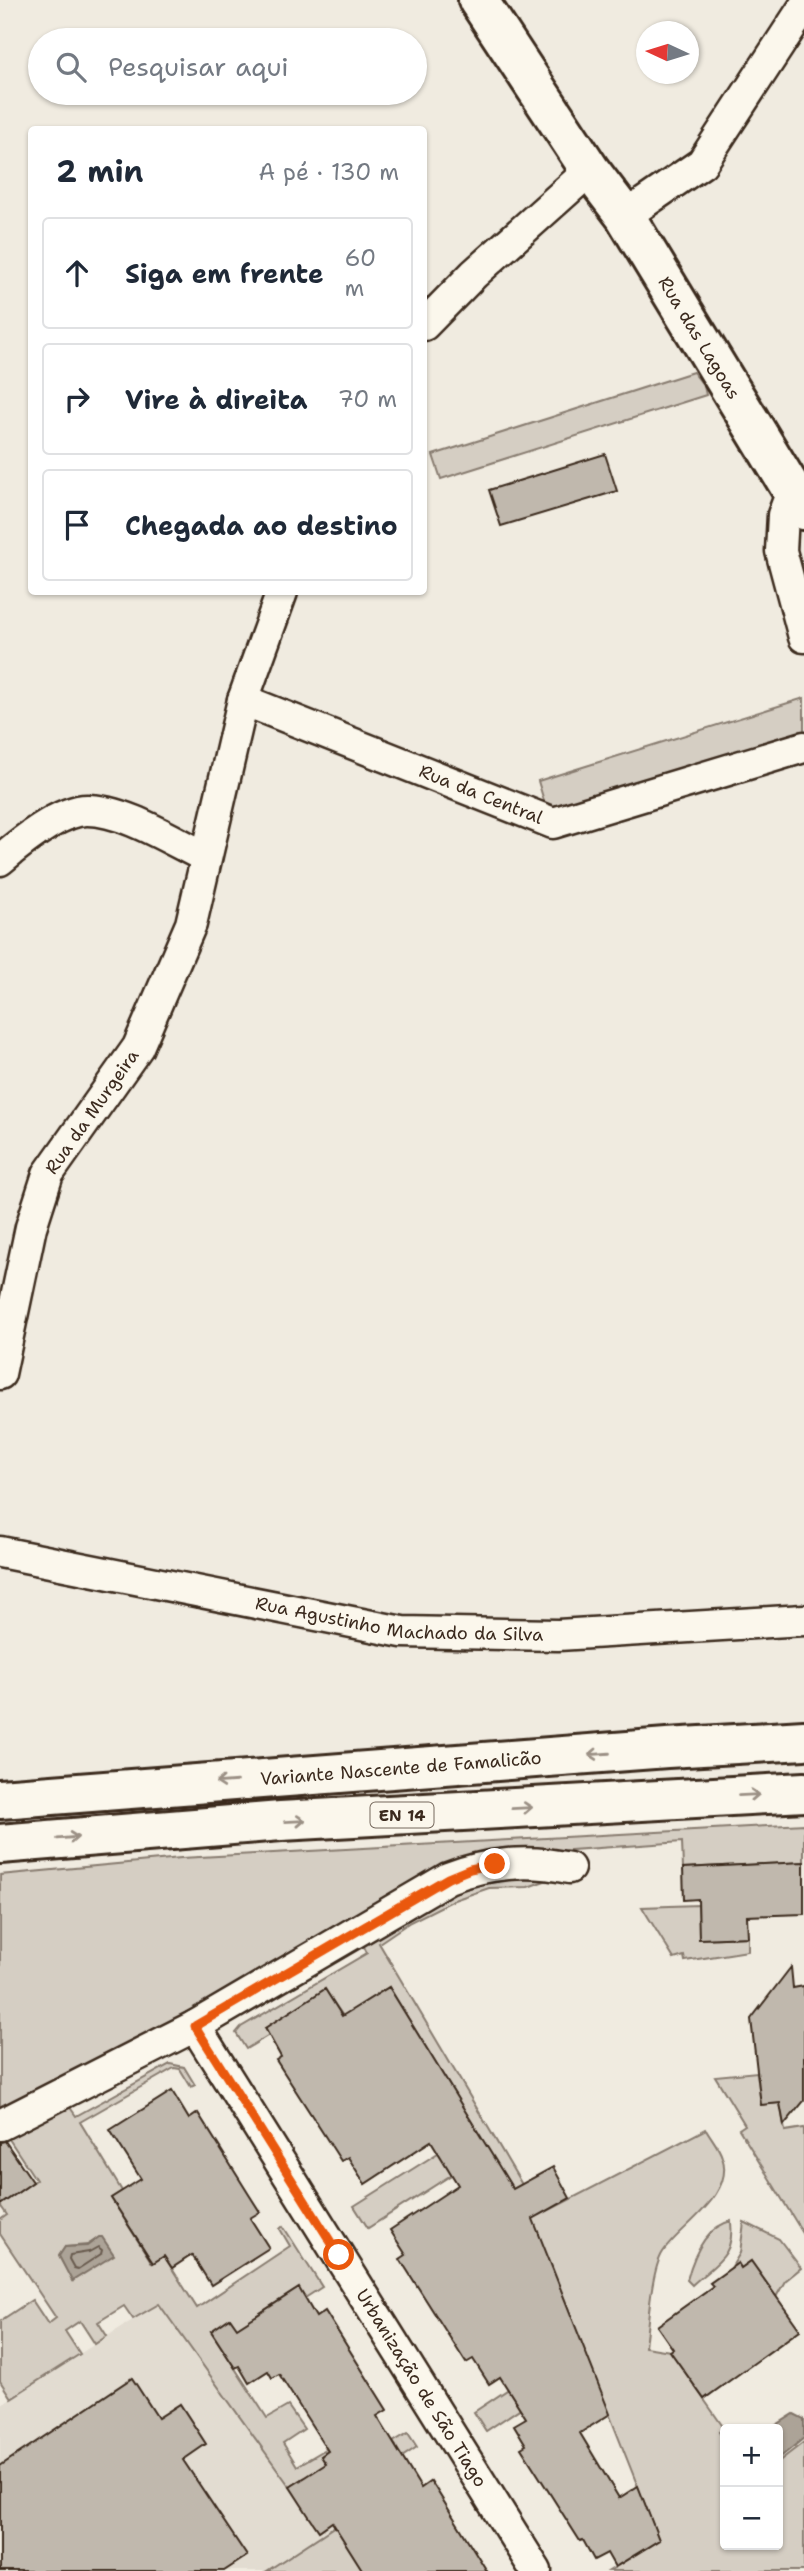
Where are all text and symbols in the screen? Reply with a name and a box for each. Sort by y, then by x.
north arrow [636,21,699,84]
search box [28,28,427,105]
icon: search [52,48,90,86]
text: Pesquisar aqui [108,49,289,84]
text: 2 min [56,151,143,192]
text: A pé · 130 m [258,157,399,187]
text: 60 m [345,243,376,303]
icon: ahead [58,254,96,292]
text: Siga em frente [125,256,324,291]
street label: Rua das Lagoas [653,272,746,404]
icon: right [58,380,96,418]
text: Vire à direita [125,382,307,417]
text: 70 m [338,384,397,414]
icon: arrive [58,506,96,544]
text: Chegada ao destino [125,508,398,543]
street label: Rua da Central [415,759,547,830]
street label: Rua da Murgeira [40,1045,144,1179]
street label: Rua Agustinho Machado da Silva [253,1591,544,1647]
street label: Variante Nascente de Famalicão [259,1746,542,1791]
one-way arrow [588,1747,611,1760]
one-way arrow [215,1776,238,1789]
one-way arrow [737,1788,760,1801]
one-way arrow [510,1801,533,1814]
road number: EN 14 [370,1802,434,1828]
one-way arrow [283,1814,306,1827]
one-way arrow [56,1832,79,1845]
route end [479,1848,510,1879]
route start [323,2239,354,2270]
street label: Urbanização de São Tiago [350,2284,493,2492]
map controls [720,2424,783,2550]
button: + [720,2424,783,2487]
button: − [720,2487,783,2550]

